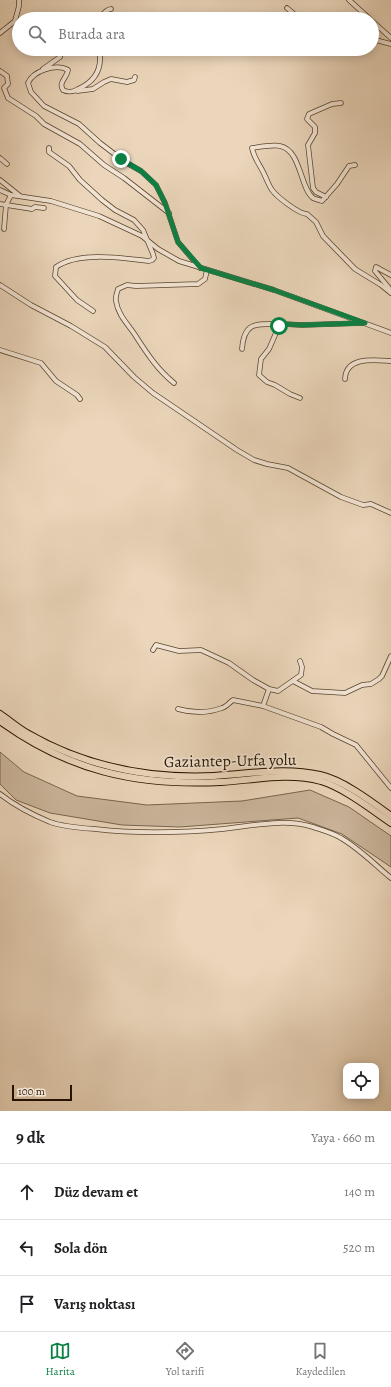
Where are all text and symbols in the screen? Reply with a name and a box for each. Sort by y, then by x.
search box [12,12,379,56]
icon: search [26,23,48,45]
text: Burada ara [58,24,125,44]
route end [112,150,130,168]
route start [270,317,288,335]
street label: Gaziantep-Urfa yolu [164,749,297,773]
map controls [343,1063,379,1099]
button: locate [343,1063,379,1099]
scale bar [12,1083,72,1102]
text: 100 m [18,1084,45,1099]
text: 9 dk [16,1126,45,1149]
text: Yaya · 660 m [311,1129,375,1146]
icon: ahead [16,1181,38,1203]
text: Düz devam et [54,1182,138,1202]
text: 140 m [344,1183,375,1200]
icon: left [16,1237,38,1259]
text: Sola dön [54,1238,107,1258]
text: 520 m [343,1239,375,1256]
icon: arrive [16,1293,38,1315]
text: Varış noktası [54,1294,135,1314]
tab: Harita [46,1340,75,1379]
tab: Yol tarifi [166,1340,204,1379]
tab: Kaydedilen [296,1340,345,1379]

